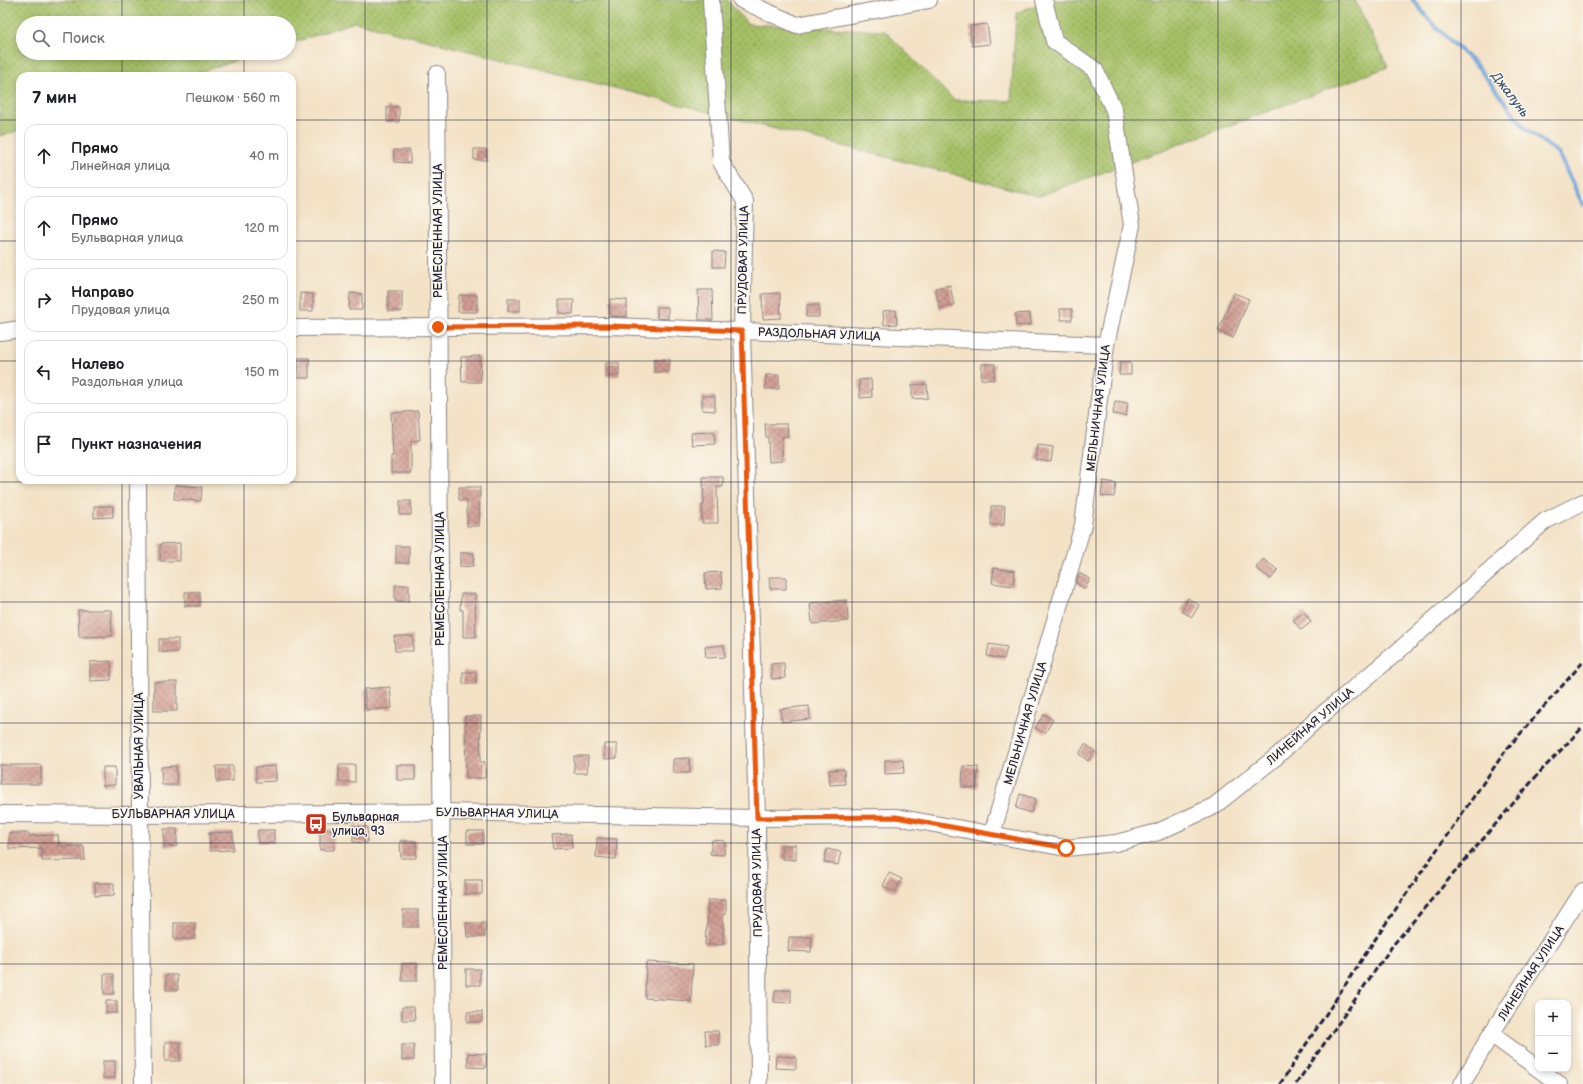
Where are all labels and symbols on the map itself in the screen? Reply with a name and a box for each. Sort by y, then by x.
water label: Джалунь [1487,68,1533,121]
street label: РЕМЕСЛЕННАЯ УЛИЦА [431,163,446,298]
street label: ПРУДОВАЯ УЛИЦА [735,205,752,314]
route end [429,318,447,336]
street label: РАЗДОЛЬНАЯ УЛИЦА [757,325,881,344]
street label: МЕЛЬНИЧНАЯ УЛИЦА [1083,343,1114,472]
street label: РЕМЕСЛЕННАЯ УЛИЦА [433,511,448,646]
street label: МЕЛЬНИЧНАЯ УЛИЦА [1001,659,1051,787]
street label: ЛИНЕЙНАЯ УЛИЦА [1263,684,1358,769]
street label: УВАЛЬНАЯ УЛИЦА [132,692,147,799]
street label: БУЛЬВАРНАЯ УЛИЦА [435,805,559,822]
street label: БУЛЬВАРНАЯ УЛИЦА [112,807,235,822]
place label: Бульварная улица, 93 [332,810,400,839]
bus stop icon: Бульварная улица, 93 [303,811,329,837]
street label: ПРУДОВАЯ УЛИЦА [749,828,766,937]
street label: РЕМЕСЛЕННАЯ УЛИЦА [436,835,451,970]
route start [1057,839,1075,857]
street label: ЛИНЕЙНАЯ УЛИЦА [1494,922,1568,1025]

